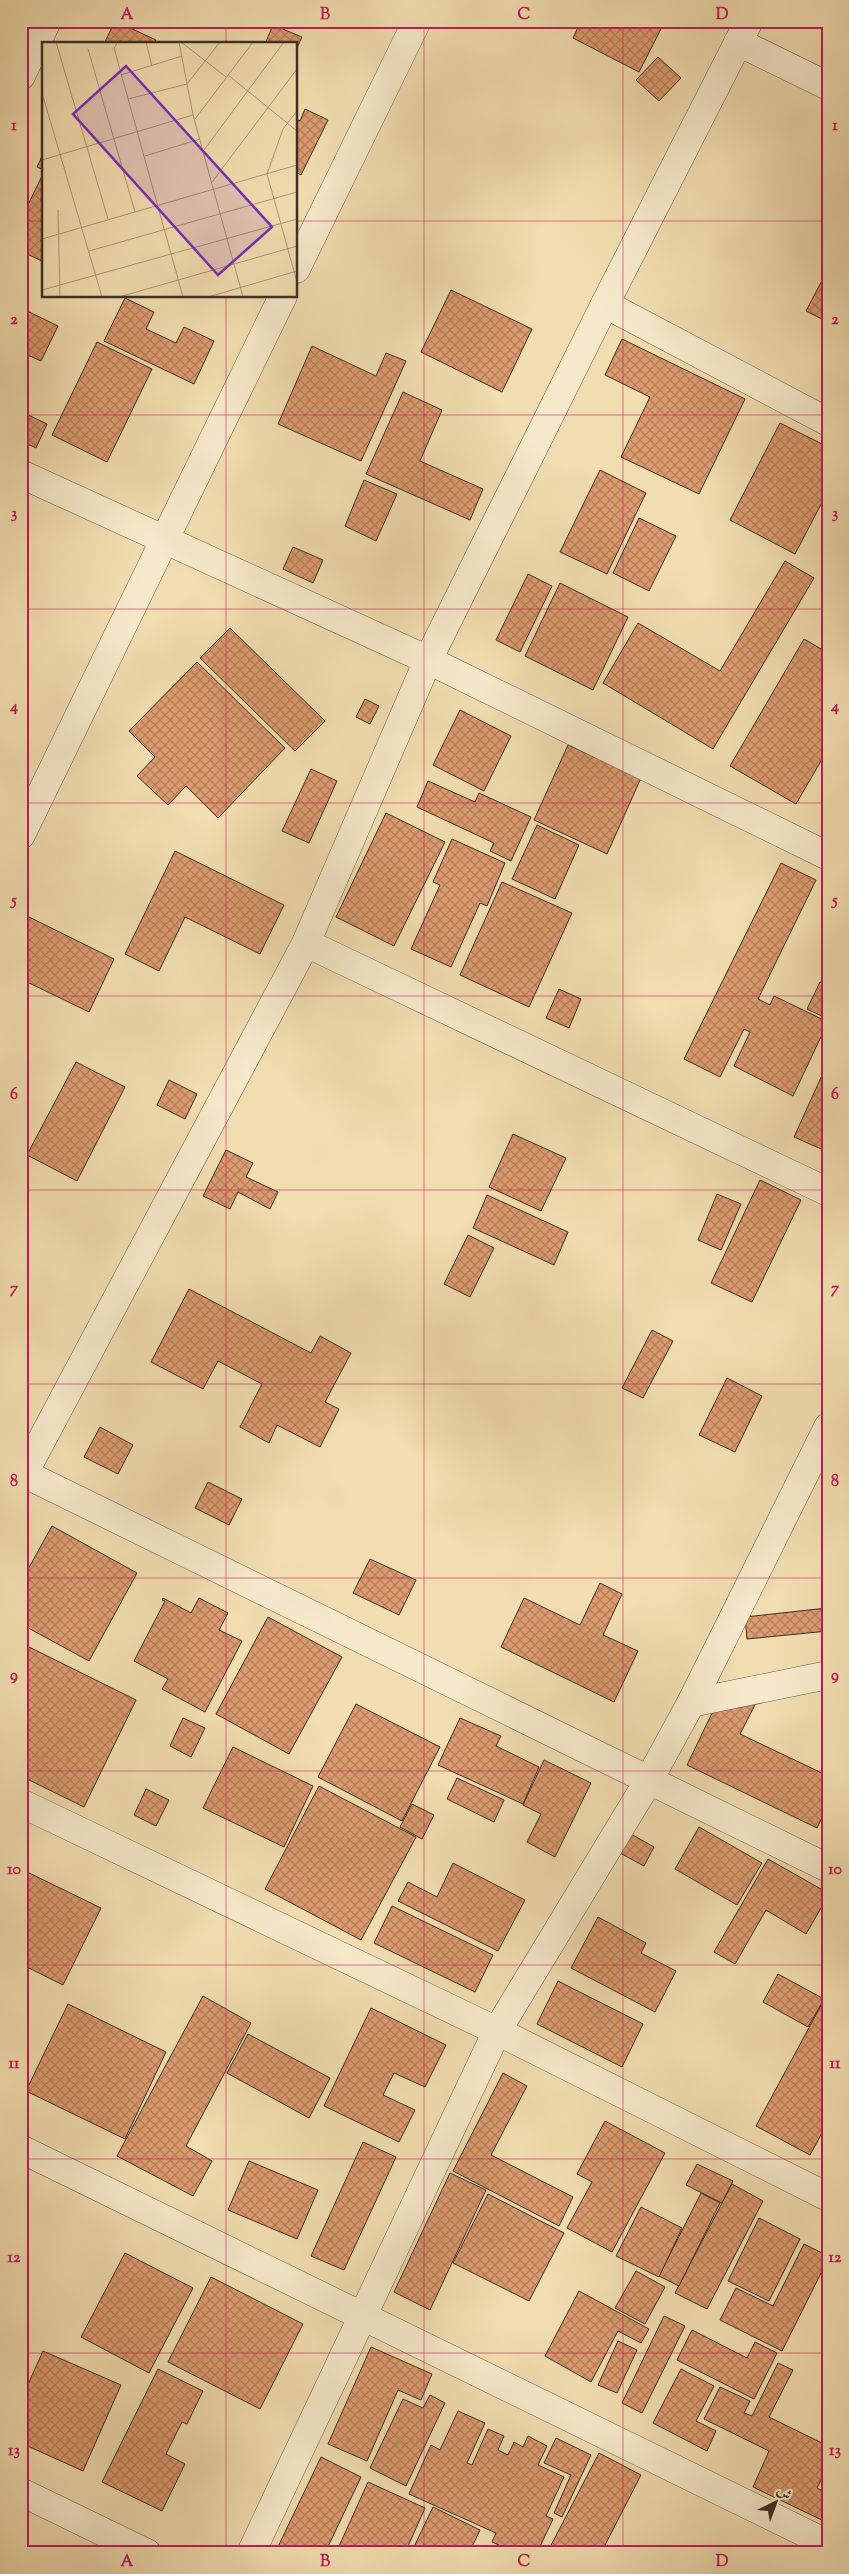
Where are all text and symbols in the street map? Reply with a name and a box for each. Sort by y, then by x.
text: A [121,4,134,27]
text: B [320,4,330,27]
text: C [518,4,531,27]
text: D [716,4,729,27]
inset map [42,42,298,298]
text: 1 [11,115,17,138]
text: 1 [832,115,838,138]
text: 2 [10,309,18,332]
text: 2 [831,309,839,332]
text: 3 [11,503,18,526]
text: 3 [832,503,839,526]
text: 4 [9,696,18,719]
text: 4 [830,696,839,719]
text: 5 [9,890,17,913]
text: 5 [830,890,838,913]
text: 6 [10,1084,18,1107]
text: 6 [831,1084,839,1107]
text: 7 [10,1278,19,1301]
text: 7 [831,1278,840,1301]
text: 8 [10,1471,18,1494]
text: 8 [831,1471,839,1494]
text: 9 [10,1665,18,1688]
text: 9 [831,1665,839,1688]
text: 10 [7,1859,21,1882]
text: 10 [828,1859,842,1882]
text: 11 [9,2053,20,2076]
text: 11 [830,2053,841,2076]
text: 12 [8,2247,21,2270]
text: 12 [829,2247,842,2270]
text: 13 [8,2440,20,2463]
text: 13 [829,2440,841,2463]
north arrow [752,2476,802,2526]
text: ش [772,2482,795,2506]
text: A [121,2551,134,2574]
text: B [320,2551,330,2574]
text: C [518,2551,531,2574]
text: D [716,2551,729,2574]

